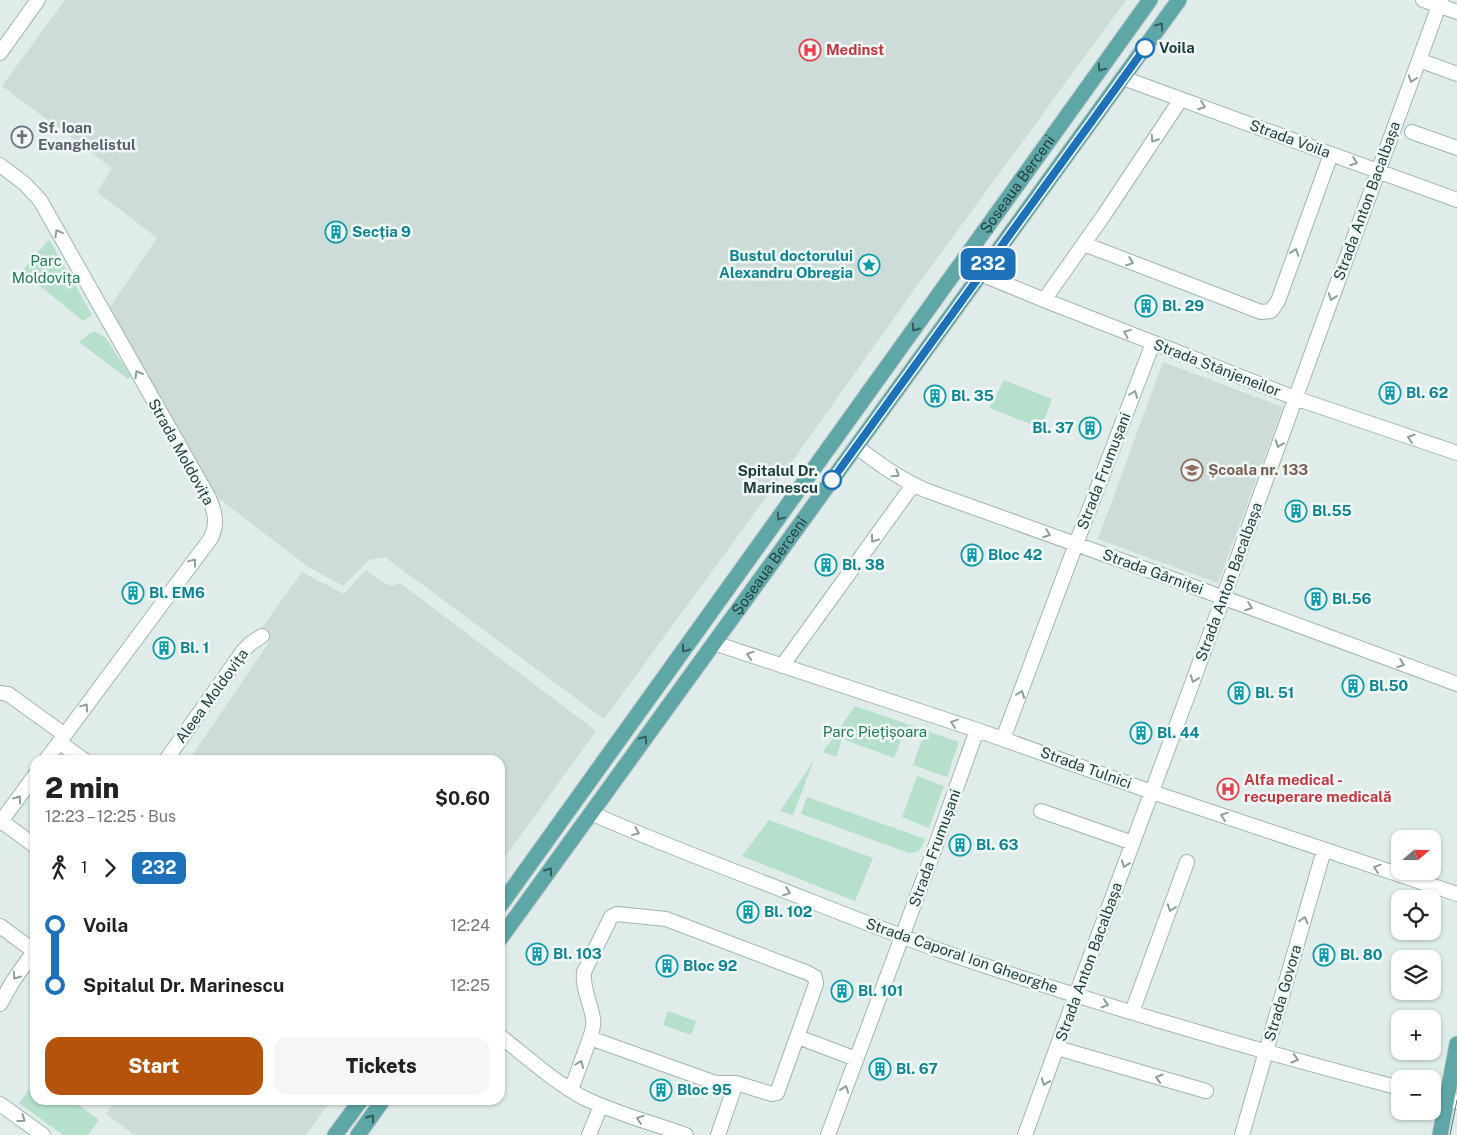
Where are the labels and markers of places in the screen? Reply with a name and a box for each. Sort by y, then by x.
hospital icon: Medinst [798,38,822,62]
marker: Voila [1135,38,1155,58]
place label: Voila [1159,39,1195,56]
place label: Medinst [826,41,884,58]
place label: Sf. Ioan Evanghelistul [38,119,136,153]
church icon: Sf. Ioan Evanghelistul [10,125,34,149]
building icon: Secția 9 [324,220,348,244]
place label: Secția 9 [352,223,411,240]
place label: Bustul doctorului Alexandru Obregia [719,247,853,281]
place icon: Bustul doctorului Alexandru Obregia [857,253,881,277]
building icon: Bl. 29 [1134,294,1158,318]
place label: Bl. 29 [1162,297,1204,314]
building icon: Bl. 62 [1378,381,1402,405]
building icon: Bl. 35 [923,384,947,408]
place label: Bl. 62 [1406,384,1448,401]
place label: Bl. 35 [951,387,994,404]
building icon: Bl. 37 [1078,416,1102,440]
place label: Bl. 37 [1032,419,1074,436]
school or university icon: Școala nr. 133 [1180,458,1204,482]
place label: Școala nr. 133 [1208,461,1308,478]
place label: Spitalul Dr. Marinescu [737,462,818,496]
marker: Spitalul Dr. Marinescu [822,470,842,490]
building icon: Bl.55 [1284,499,1308,523]
place label: Bl.55 [1312,502,1352,519]
building icon: Bloc 42 [960,543,984,567]
place label: Bloc 42 [988,546,1042,563]
building icon: Bl. 38 [814,553,838,577]
place label: Bl. 38 [842,556,885,573]
building icon: Bl. EM6 [121,581,145,605]
place label: Bl. EM6 [149,584,205,601]
building icon: Bl.56 [1304,587,1328,611]
place label: Bl.56 [1332,590,1372,607]
building icon: Bl. 1 [152,636,176,660]
place label: Bl. 1 [180,639,209,656]
building icon: Bl.50 [1341,674,1365,698]
place label: Bl.50 [1369,677,1409,694]
building icon: Bl. 51 [1227,681,1251,705]
place label: Bl. 51 [1255,684,1294,701]
building icon: Bl. 44 [1129,721,1153,745]
place label: Bl. 44 [1157,724,1200,741]
place label: Alfa medical - recuperare medicală [1244,771,1392,805]
hospital icon: Alfa medical - recuperare medicală [1216,777,1240,801]
building icon: Bl. 63 [948,833,972,857]
place label: Bl. 63 [976,836,1019,853]
building icon: Bl. 102 [736,900,760,924]
place label: Bl. 102 [764,903,812,920]
building icon: Bl. 103 [525,942,549,966]
building icon: Bl. 80 [1312,943,1336,967]
place label: Bl. 103 [553,945,602,962]
place label: Bl. 80 [1340,946,1383,963]
building icon: Bloc 92 [655,954,679,978]
place label: Bloc 92 [683,957,737,974]
building icon: Bl. 101 [830,979,854,1003]
place label: Bl. 101 [858,982,903,999]
building icon: Bl. 67 [868,1057,892,1081]
place label: Bl. 67 [896,1060,938,1077]
building icon: Bloc 95 [649,1078,673,1102]
place label: Bloc 95 [677,1081,732,1098]

